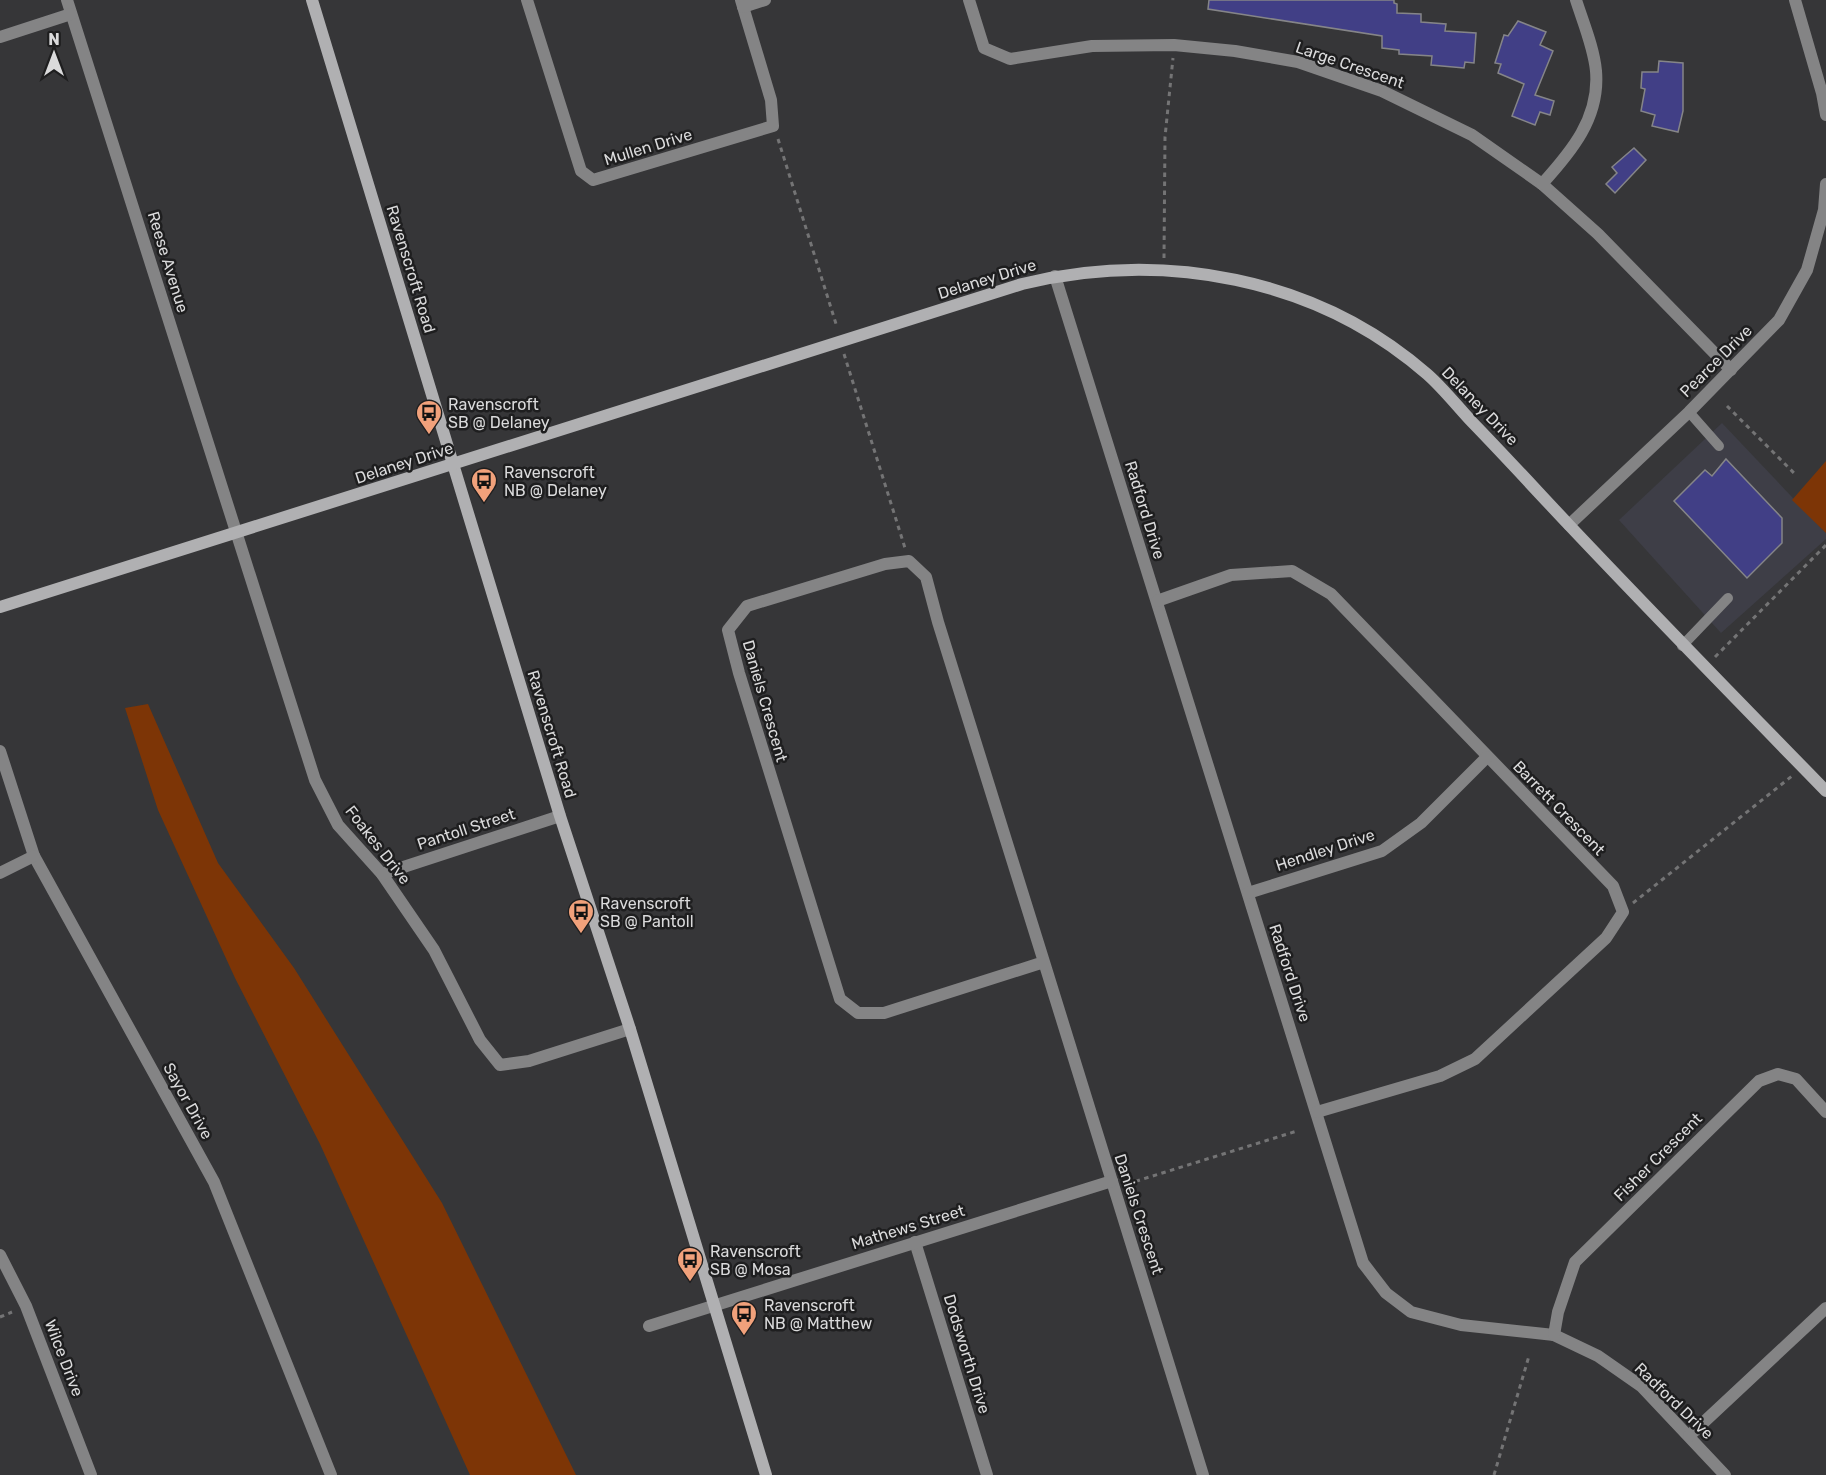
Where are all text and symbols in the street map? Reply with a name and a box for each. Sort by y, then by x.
north arrow [24,24,84,84]
text: N [48,30,60,49]
street label: Large Crescent [1293,38,1407,92]
street label: Mullen Drive [602,125,694,169]
street label: Ravenscroft Road [383,203,439,335]
street label: Reese Avenue [144,209,192,315]
street label: Delaney Drive [936,255,1039,303]
street label: Pearce Drive [1676,321,1756,401]
street label: Delaney Drive [1438,363,1522,449]
place label: Ravenscroft SB @ Delaney [448,395,550,432]
bus stop icon: Ravenscroft SB @ Delaney [414,398,444,436]
street label: Delaney Drive [353,438,455,488]
street label: Radford Drive [1121,459,1169,562]
place label: Ravenscroft NB @ Delaney [504,463,607,500]
bus stop icon: Ravenscroft NB @ Delaney [469,466,499,504]
street label: Daniels Crescent [739,638,791,764]
street label: Ravenscroft Road [524,668,580,800]
street label: Barrett Crescent [1509,757,1609,859]
street label: Foakes Drive [341,802,415,888]
street label: Pantoll Street [415,804,517,854]
street label: Hendley Drive [1273,825,1377,875]
place label: Ravenscroft SB @ Pantoll [600,894,694,931]
bus stop icon: Ravenscroft SB @ Pantoll [566,897,596,935]
street label: Radford Drive [1265,922,1315,1024]
street label: Sayor Drive [159,1059,217,1143]
street label: Fisher Crescent [1610,1109,1706,1205]
street label: Daniels Crescent [1111,1151,1167,1277]
street label: Mathews Street [849,1201,967,1253]
place label: Ravenscroft SB @ Mosa [710,1242,801,1279]
bus stop icon: Ravenscroft SB @ Mosa [675,1245,705,1283]
street label: Dodsworth Drive [940,1292,994,1416]
place label: Ravenscroft NB @ Matthew [764,1296,872,1333]
bus stop icon: Ravenscroft NB @ Matthew [729,1299,759,1337]
street label: Wilce Drive [41,1317,87,1399]
street label: Radford Drive [1631,1359,1717,1443]

